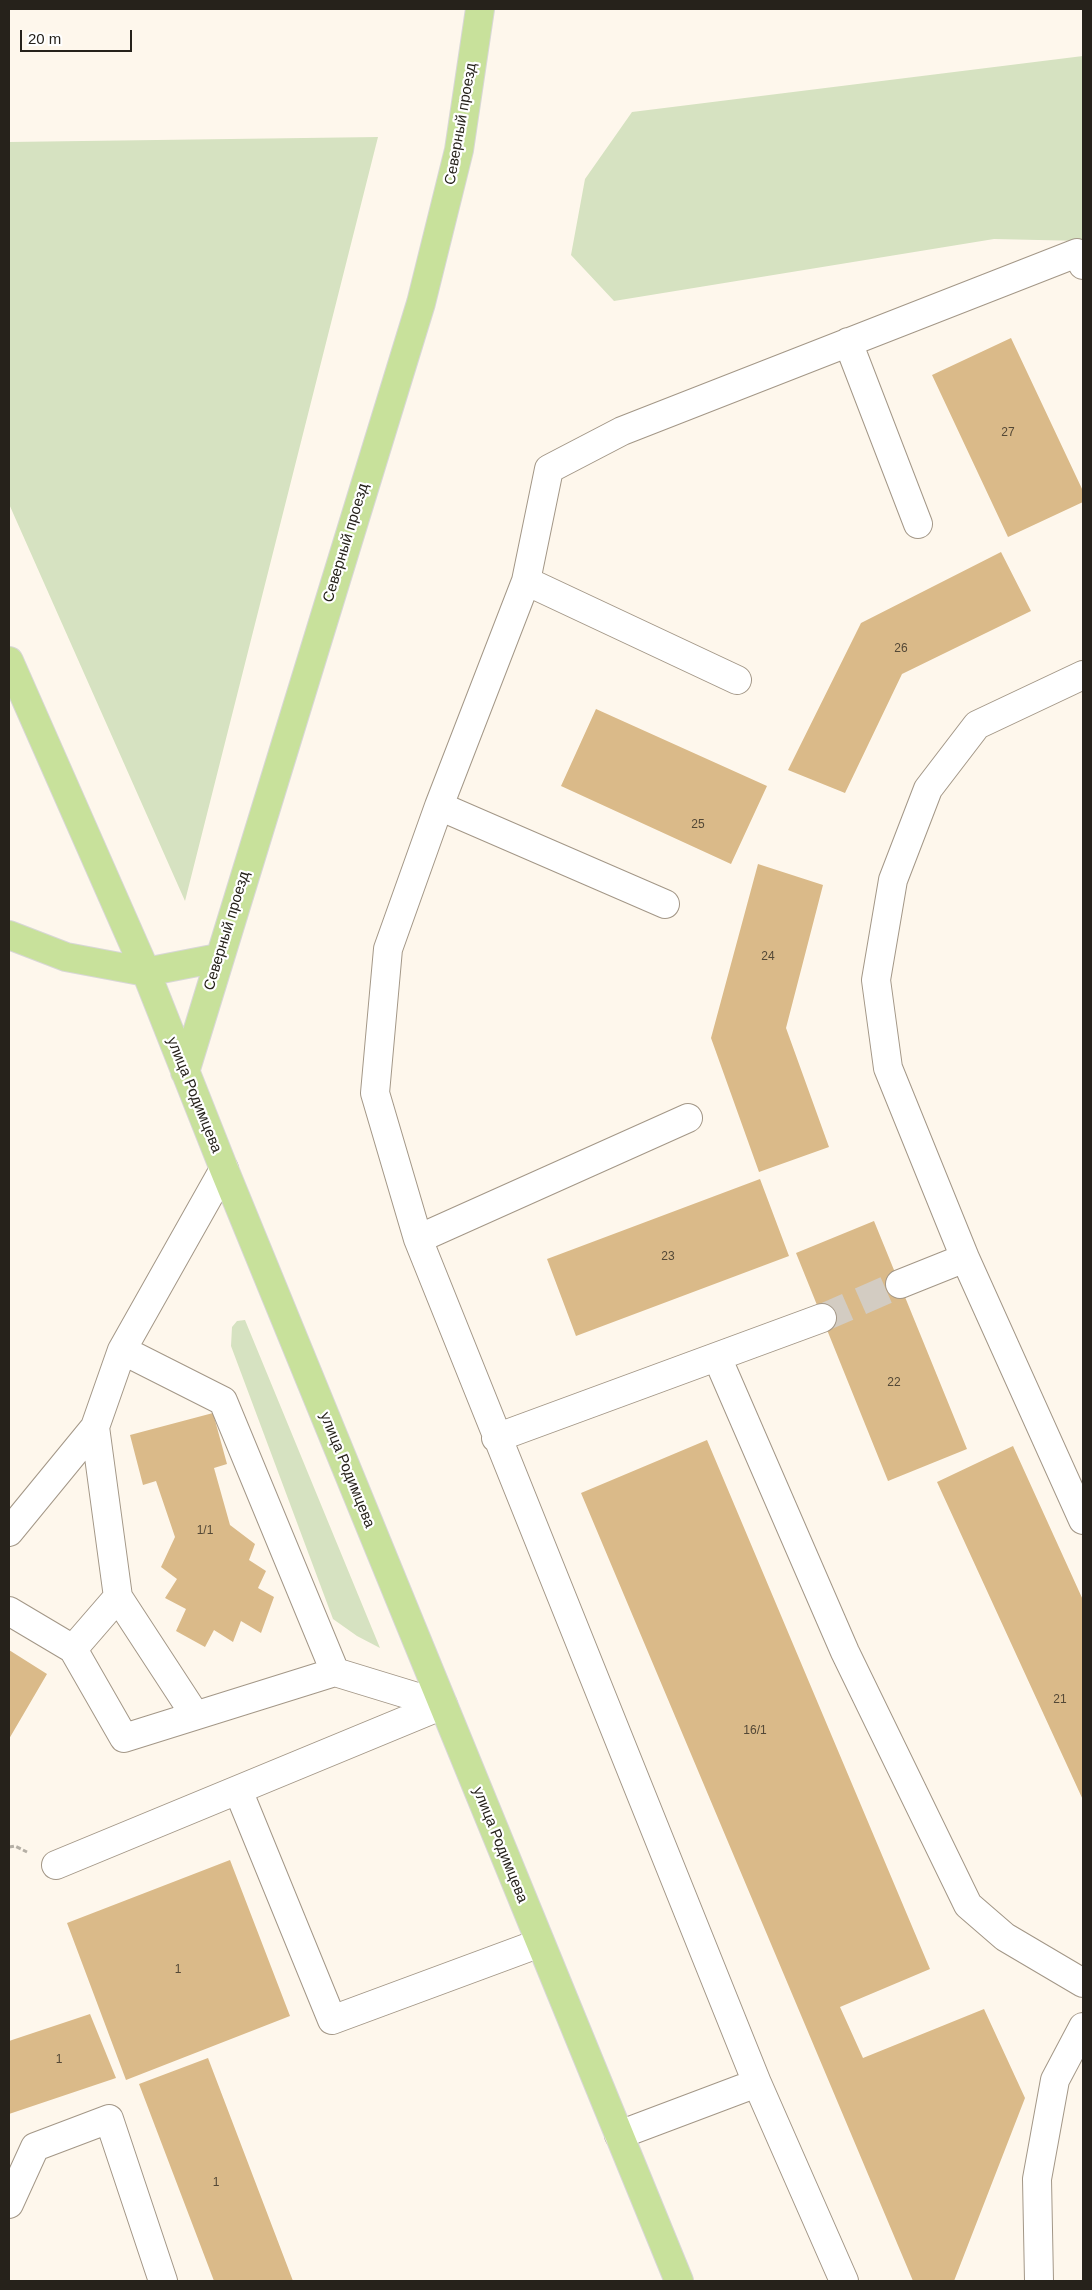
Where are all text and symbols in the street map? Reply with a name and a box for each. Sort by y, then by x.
scale bar [22,20,135,52]
text: 20 m [28,30,61,47]
street label: Северный проезд [441,62,481,186]
house number: 27 [1001,426,1015,440]
street label: Северный проезд [319,481,373,605]
house number: 26 [894,642,908,656]
house number: 25 [691,818,705,832]
street label: Северный проезд [200,869,254,993]
house number: 24 [761,950,775,964]
street label: улица Родимцева [163,1035,225,1155]
house number: 23 [661,1250,675,1264]
house number: 22 [887,1376,901,1390]
street label: улица Родимцева [316,1410,378,1530]
house number: 1/1 [197,1524,213,1538]
house number: 21 [1053,1693,1067,1707]
house number: 16/1 [743,1724,767,1738]
street label: улица Родимцева [469,1785,531,1905]
house number: 1 [175,1963,181,1977]
house number: 1 [56,2053,62,2067]
house number: 1 [213,2176,219,2190]

